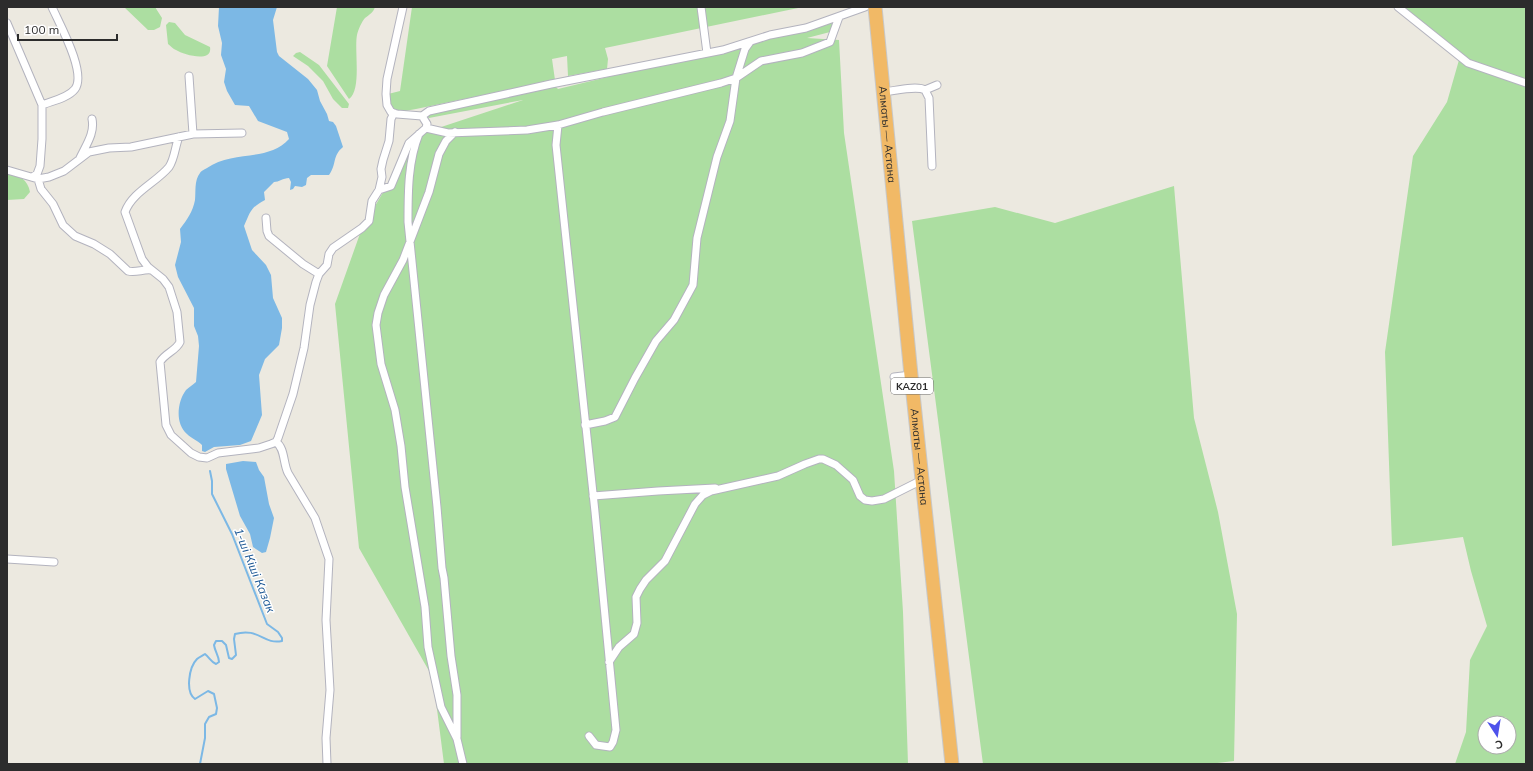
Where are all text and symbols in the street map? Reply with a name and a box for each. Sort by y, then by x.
scale bar [18,16,117,42]
text: 100 m [24,22,59,37]
street label: Алматы — Астана [876,85,899,184]
road number: KАZ01 [891,378,933,394]
street label: Алматы — Астана [908,408,932,506]
water label: 1-ші Кіші Казак [231,525,279,615]
north arrow [1477,715,1517,755]
text: С [1493,737,1504,753]

